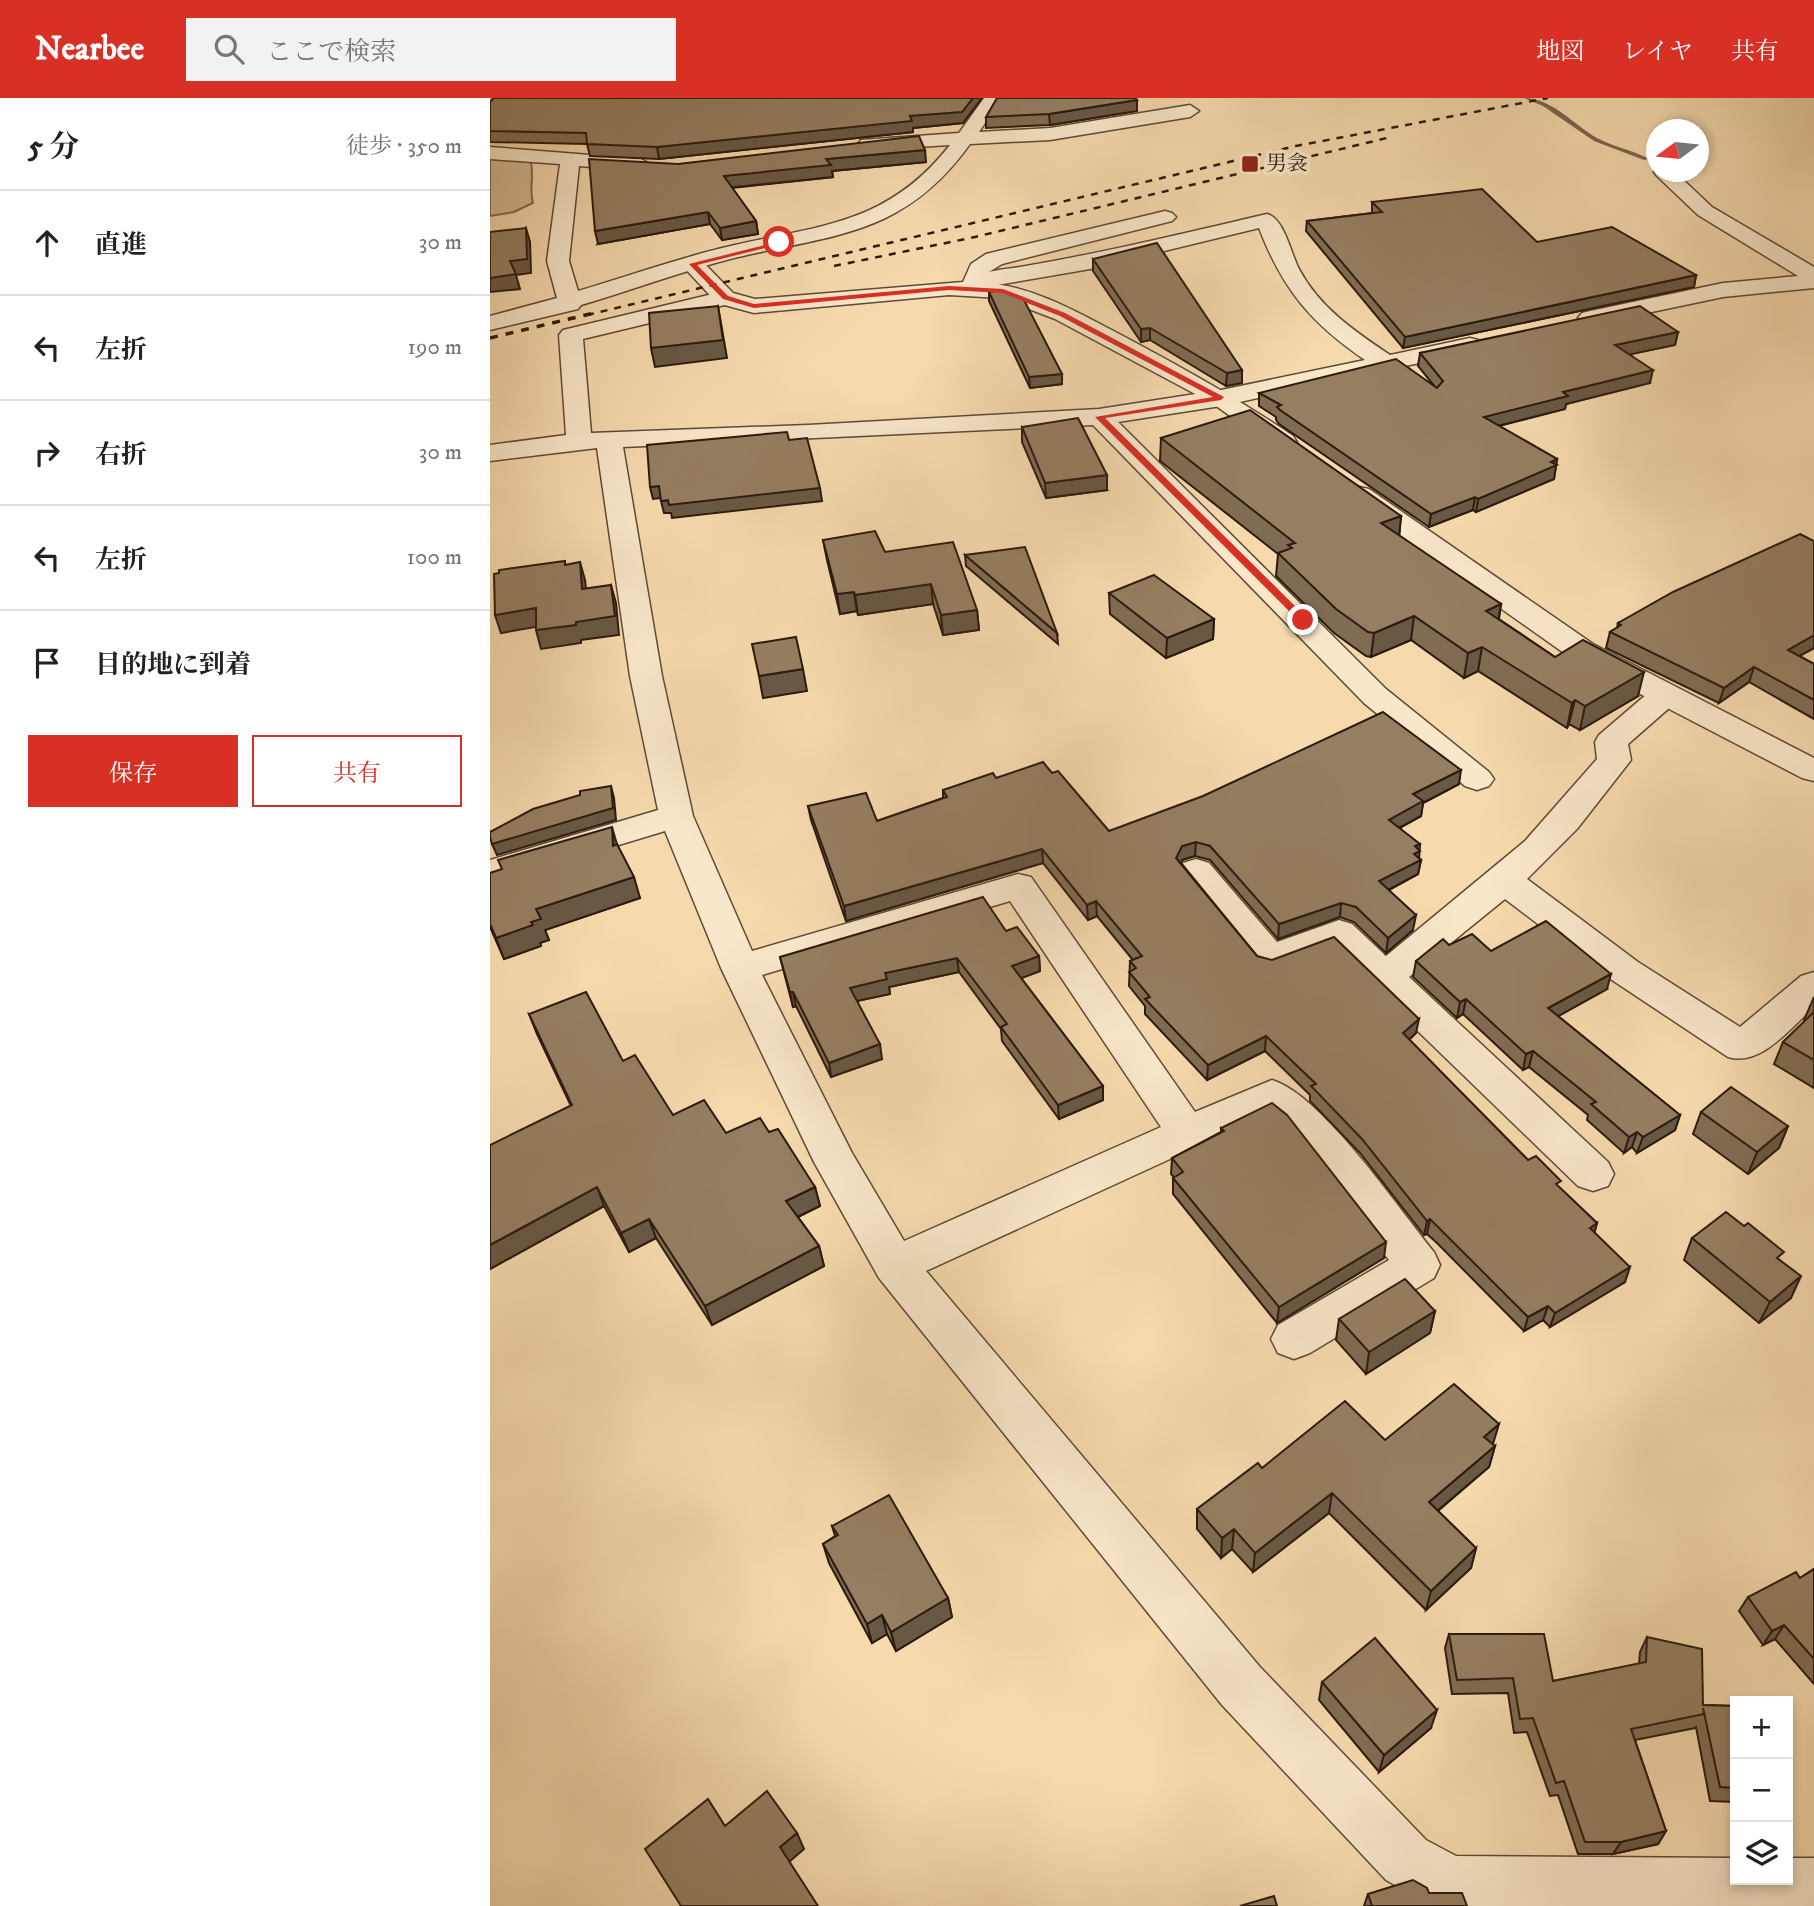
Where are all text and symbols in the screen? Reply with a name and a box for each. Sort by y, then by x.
search box [186,18,676,81]
text: Nearbee [35,29,144,70]
icon: search [210,30,248,68]
text: ここで検索 [266,36,396,69]
text: 地図 [1536,37,1584,67]
text: レイヤ [1622,37,1693,67]
text: 共有 [1731,37,1779,67]
north arrow [1646,119,1709,182]
text: 5 分 [28,129,79,166]
text: 徒歩 · 350 m [346,132,462,161]
place label: 男衾 [1266,151,1308,177]
marker: 男衾 [1240,154,1260,174]
icon: ahead [28,224,66,262]
route start [763,226,794,257]
text: 30 m [419,228,462,257]
text: 直進 [95,229,147,262]
icon: left [28,329,66,367]
text: 190 m [408,333,462,362]
text: 左折 [95,334,147,367]
icon: right [28,434,66,472]
text: 30 m [419,438,462,467]
text: 右折 [95,439,147,472]
icon: left [28,539,66,577]
text: 100 m [407,543,462,572]
text: 左折 [95,544,147,577]
route end [1287,604,1318,635]
icon: arrive [28,644,66,682]
text: 目的地に到着 [95,649,251,682]
button: 保存 [28,735,238,807]
button: 共有 [252,735,462,807]
map controls [1730,1696,1793,1885]
button: + [1730,1696,1793,1759]
button: − [1730,1759,1793,1822]
button: layers [1730,1822,1793,1885]

